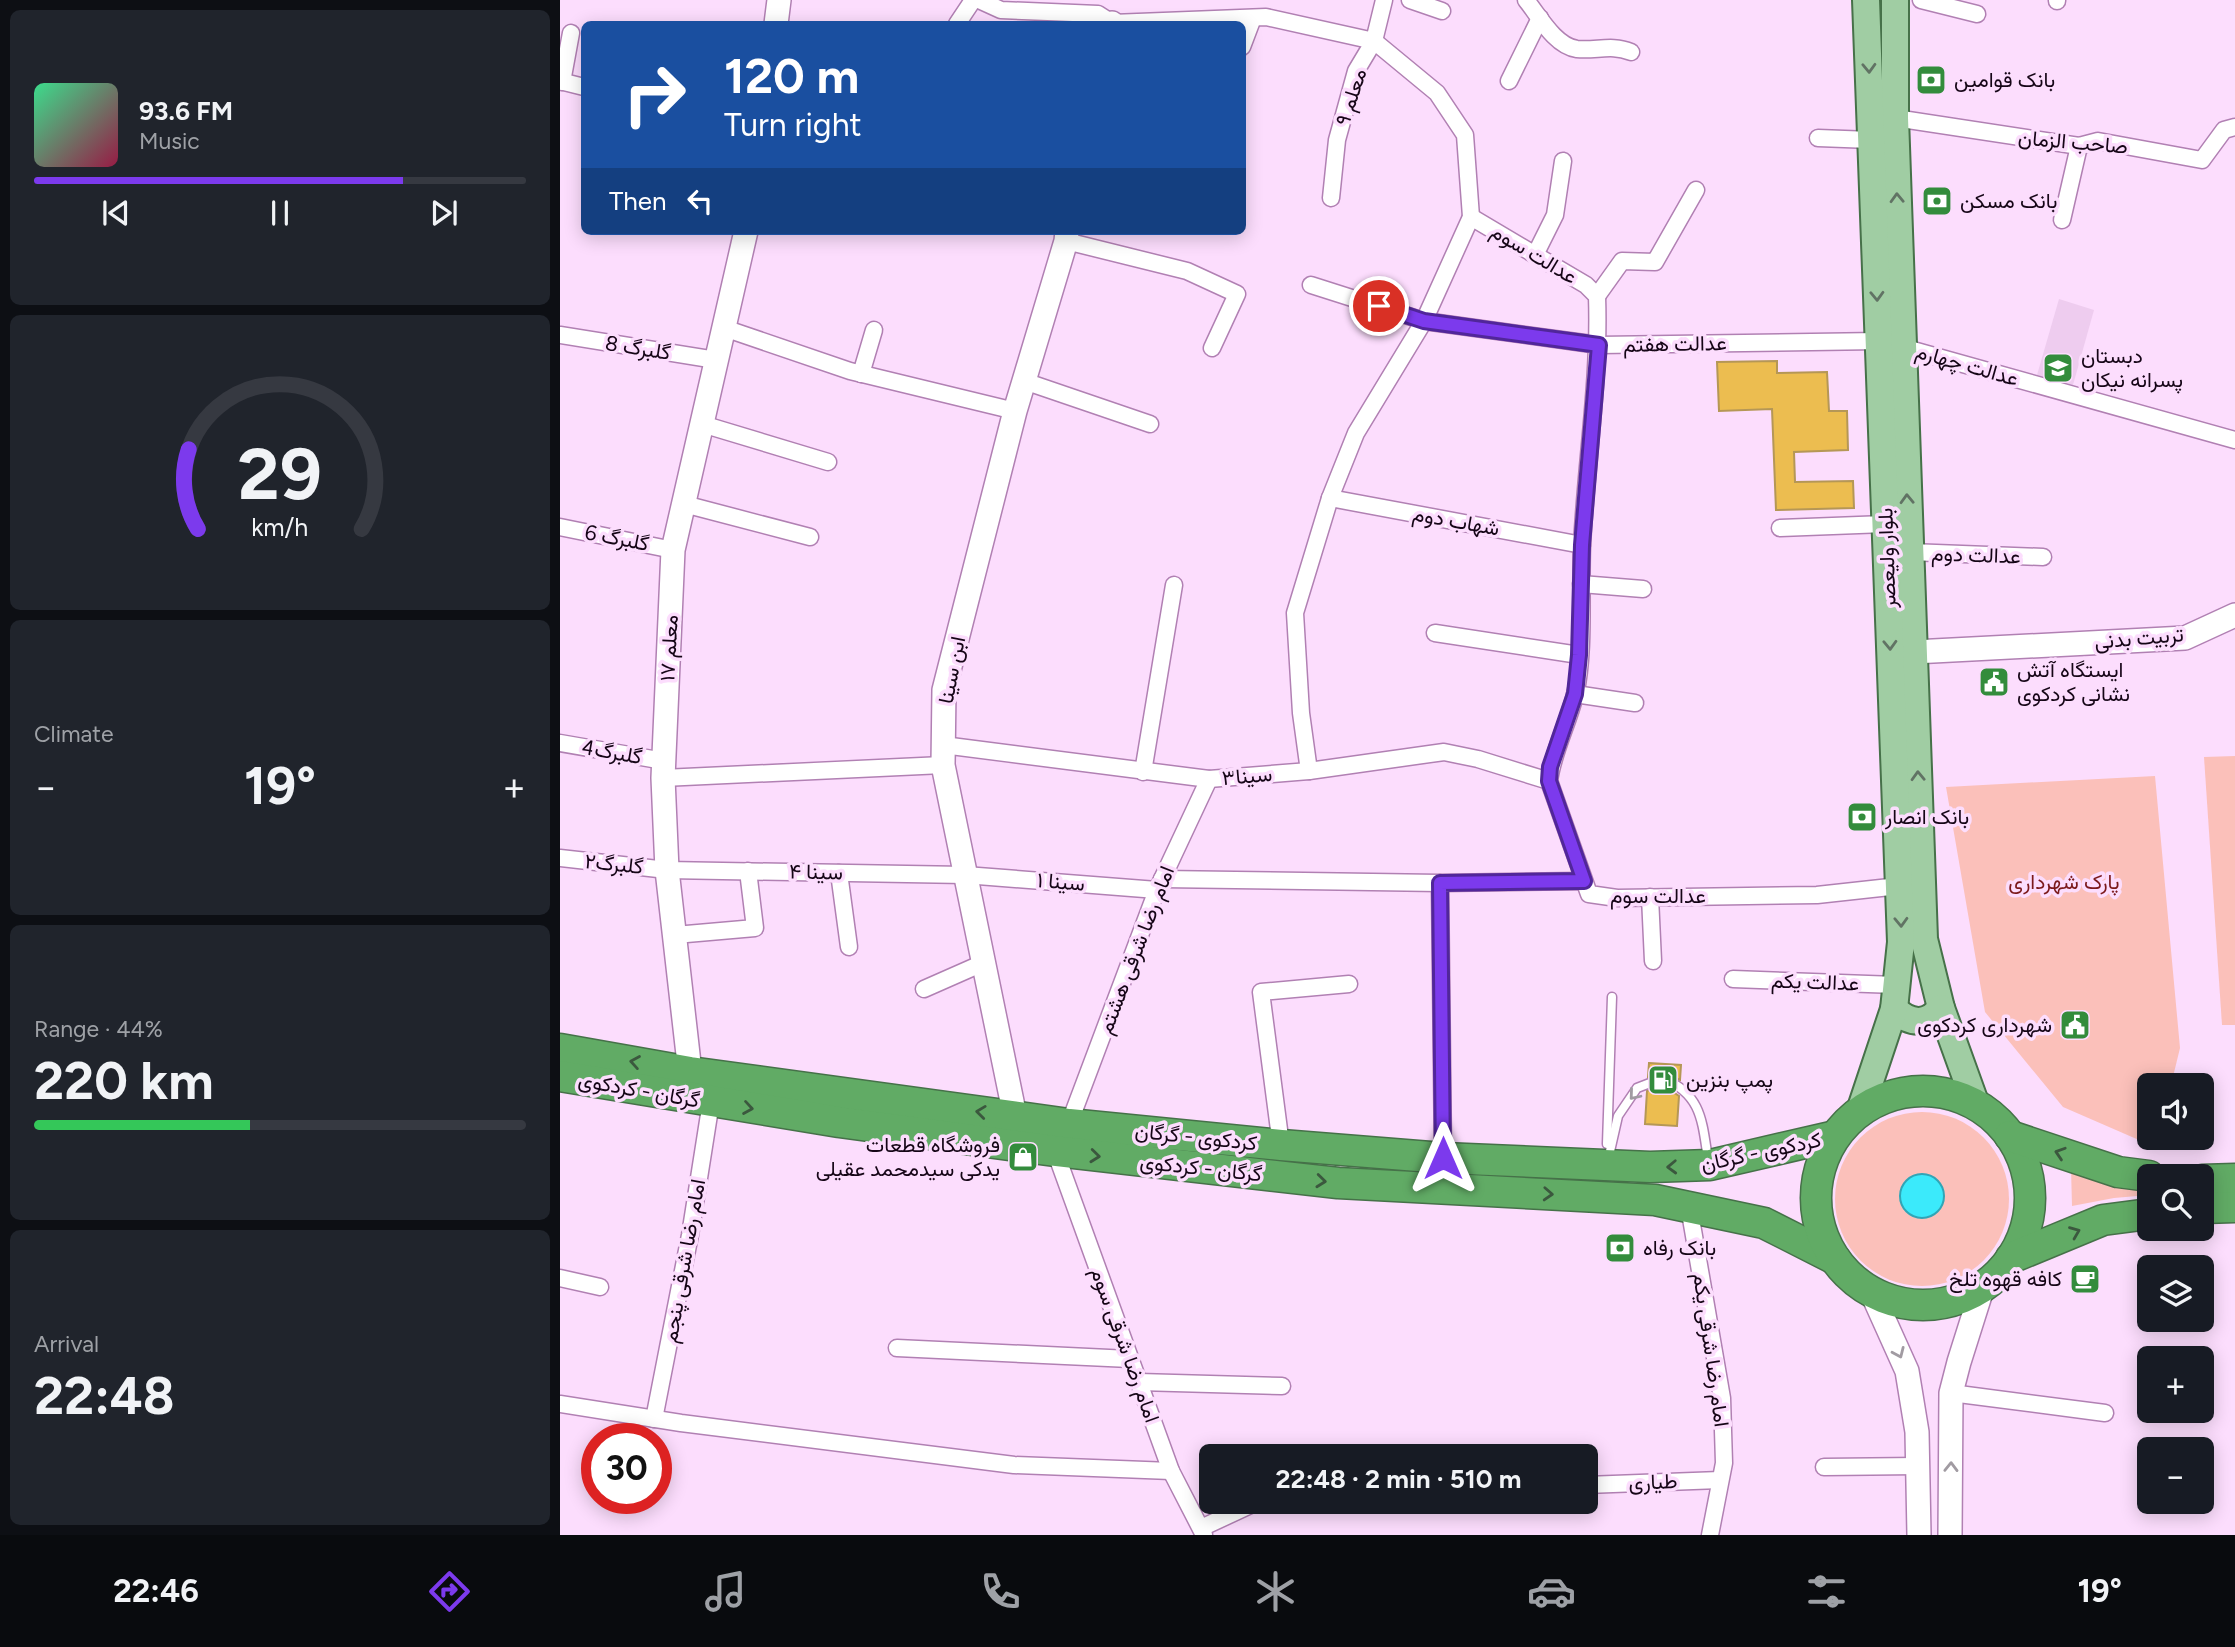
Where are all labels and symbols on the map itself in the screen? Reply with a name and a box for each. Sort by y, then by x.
one-way arrow [1861,63,1876,74]
bank icon: بانک قوامین [1914,63,1948,97]
street label: معلم ۹ [1330,65,1373,129]
place label: بانک قوامین [1954,67,2055,93]
street label: صاحب الزمان [2017,124,2129,160]
bank icon: بانک مسکن [1920,184,1954,218]
place label: بانک مسکن [1960,188,2057,213]
one-way arrow [1890,193,1905,204]
street label: عدالت سوم [1486,218,1582,291]
pin [1349,276,1409,336]
one-way arrow [1870,290,1885,301]
street label: گلبرگ 8 [603,330,673,366]
street label: عدالت هفتم [1623,330,1727,359]
street label: عدالت چهارم [1912,338,2021,393]
place label: دبستان پسرانه نیکان [2081,343,2183,394]
school or university icon: دبستان پسرانه نیکان [2041,351,2075,385]
one-way arrow [1900,493,1915,504]
street label: شهاب دوم [1410,501,1502,542]
street label: بلوار ولیعصر [1872,507,1902,610]
street label: گلبرگ 6 [583,519,651,557]
street label: عدالت دوم [1931,540,2021,571]
street label: معلم ۱۷ [654,614,685,682]
street label: تربیت بدنی [2093,621,2185,655]
street label: ابن سینا [933,634,970,706]
one-way arrow [1882,641,1898,651]
place label: ایستگاه آتش نشانی کردکوی [2017,657,2130,707]
public building icon: ایستگاه آتش نشانی کردکوی [1977,665,2011,699]
street label: گلبرگ4 [580,734,644,770]
street label: سینا۳ [1221,761,1273,790]
one-way arrow [1910,770,1926,780]
bank icon: بانک انصار [1845,800,1879,834]
place label: بانک انصار [1884,804,1969,830]
street label: گلبرگ۲ [583,848,645,880]
street label: سینا ۴ [789,859,843,884]
street label: امام رضا شرقی هشتم [1092,862,1181,1038]
street label: سینا ۱ [1036,867,1086,896]
park label: پارک شهرداری [2008,869,2120,896]
street label: عدالت سوم [1610,883,1706,910]
one-way arrow [1893,916,1908,927]
street label: عدالت یکم [1770,967,1860,998]
public building icon: شهرداری کردکوی [2058,1008,2092,1042]
place label: شهرداری کردکوی [1917,1012,2052,1038]
one-way arrow [629,1055,641,1070]
fuel station icon: پمپ بنزین [1646,1063,1680,1097]
street label: گرگان - کردکوی [576,1067,702,1113]
place label: پمپ بنزین [1686,1067,1773,1094]
one-way arrow [1630,1087,1642,1100]
one-way arrow [742,1100,754,1115]
one-way arrow [976,1104,987,1119]
street label: کردکوی - گرگان [1134,1118,1258,1156]
position arrow [1406,1121,1480,1195]
street label: کردکوی - گرگان [1698,1127,1824,1177]
place label: فروشگاه قطعات یدکی سیدمحمد عقیلی [816,1132,1000,1181]
shop icon: فروشگاه قطعات یدکی سیدمحمد عقیلی [1006,1140,1040,1174]
one-way arrow [2054,1147,2066,1161]
one-way arrow [1090,1148,1101,1163]
street label: گرگان - کردکوی [1139,1149,1263,1187]
one-way arrow [1666,1159,1677,1174]
one-way arrow [1316,1173,1327,1188]
street label: امام رضا شرقی پنجم [657,1177,712,1345]
one-way arrow [1543,1187,1554,1202]
one-way arrow [2067,1226,2080,1240]
bank icon: بانک رفاه [1603,1231,1637,1265]
place label: بانک رفاه [1643,1235,1716,1261]
cafe icon: کافه قهوه تلخ [2068,1262,2102,1296]
street label: امام رضا شرقی سوم [1084,1264,1165,1426]
place label: کافه قهوه تلخ [1949,1266,2062,1293]
street label: امام رضا شرقی یکم [1686,1271,1735,1429]
one-way arrow [1891,1346,1905,1358]
speed limit sign: 30 [581,1423,672,1514]
one-way arrow [1944,1461,1959,1472]
street label: طیاری [1628,1468,1678,1496]

